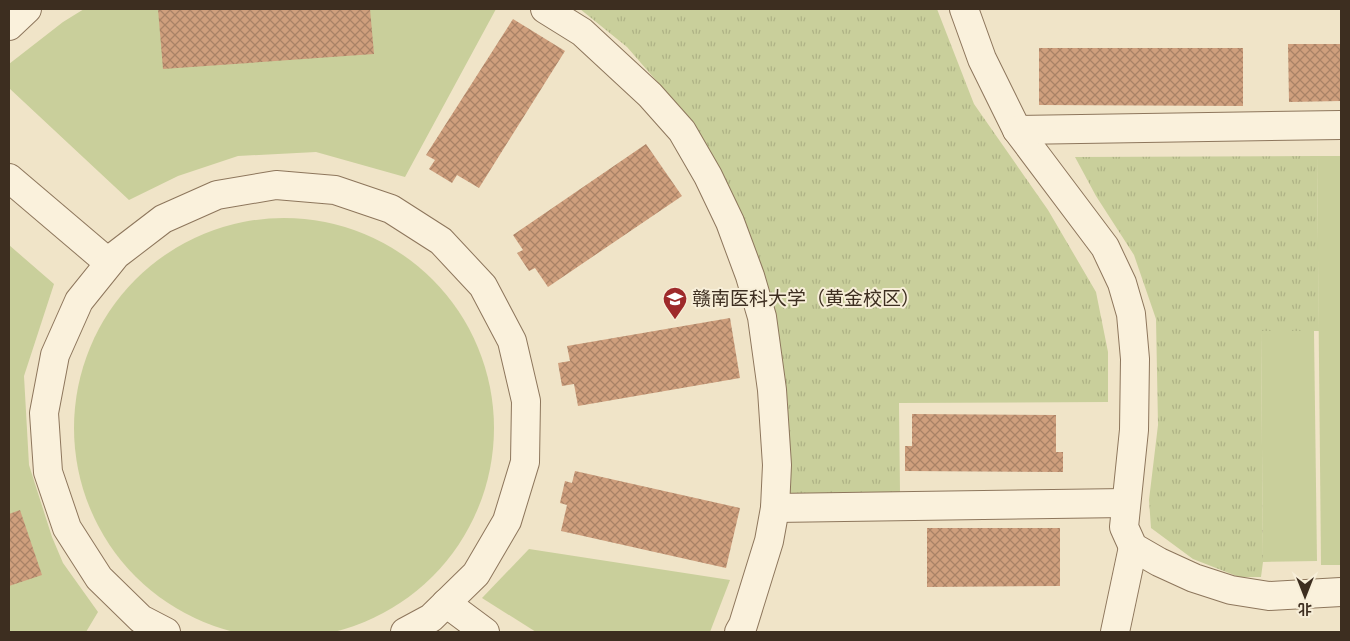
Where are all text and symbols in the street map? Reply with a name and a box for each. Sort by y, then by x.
place label: 赣南医科大学（黄金校区） [692,285,920,314]
school or university icon: 赣南医科大学（黄金校区） [662,286,688,320]
north arrow [1280,571,1330,621]
text: 北 [1298,598,1312,619]

